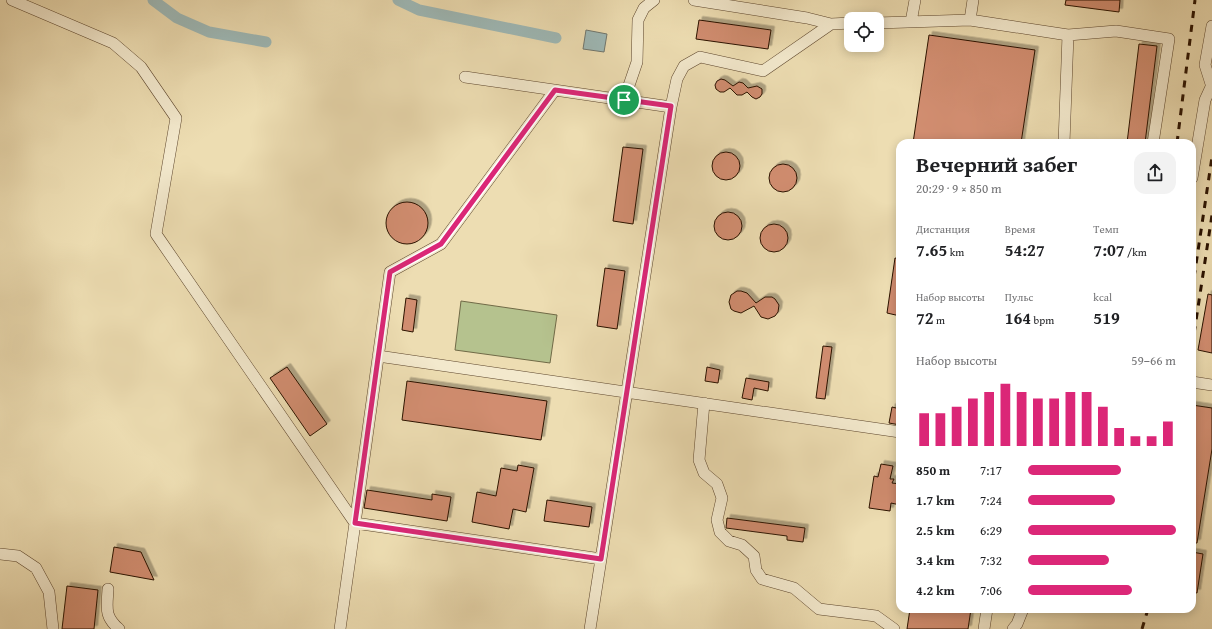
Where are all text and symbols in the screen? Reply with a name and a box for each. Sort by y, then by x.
map controls [844,12,884,52]
button: locate [844,12,884,52]
pin [607,83,641,117]
icon: arrive [613,89,635,111]
text: Вечерний забег [916,148,1077,180]
button: share [1134,152,1176,194]
text: 20:29 · 9 × 850 m [916,179,1002,198]
text: Дистанция [916,221,970,237]
text: Время [1005,221,1035,237]
text: Темп [1093,221,1119,237]
text: 7.65 [916,237,947,262]
text: 54:27 [1005,237,1045,262]
text: 7:07 [1093,237,1125,262]
text: km [947,244,964,260]
text: /km [1125,244,1147,260]
text: Набор высоты [916,289,985,305]
text: Пульс [1005,289,1033,305]
text: kcal [1093,289,1112,305]
text: 72 [916,305,934,330]
text: 164 [1005,305,1031,330]
text: 519 [1093,305,1120,330]
text: m [934,312,945,328]
text: bpm [1031,312,1054,328]
text: Набор высоты [916,351,997,370]
text: 59–66 m [1131,351,1176,370]
text: 850 m [916,461,950,480]
text: 7:17 [980,461,1002,480]
text: 1.7 km [916,491,955,510]
text: 7:24 [980,491,1002,510]
text: 2.5 km [916,521,955,540]
text: 6:29 [980,521,1002,540]
text: 3.4 km [916,551,955,570]
text: 7:32 [980,551,1002,570]
text: 4.2 km [916,581,955,600]
text: 7:06 [980,581,1002,600]

